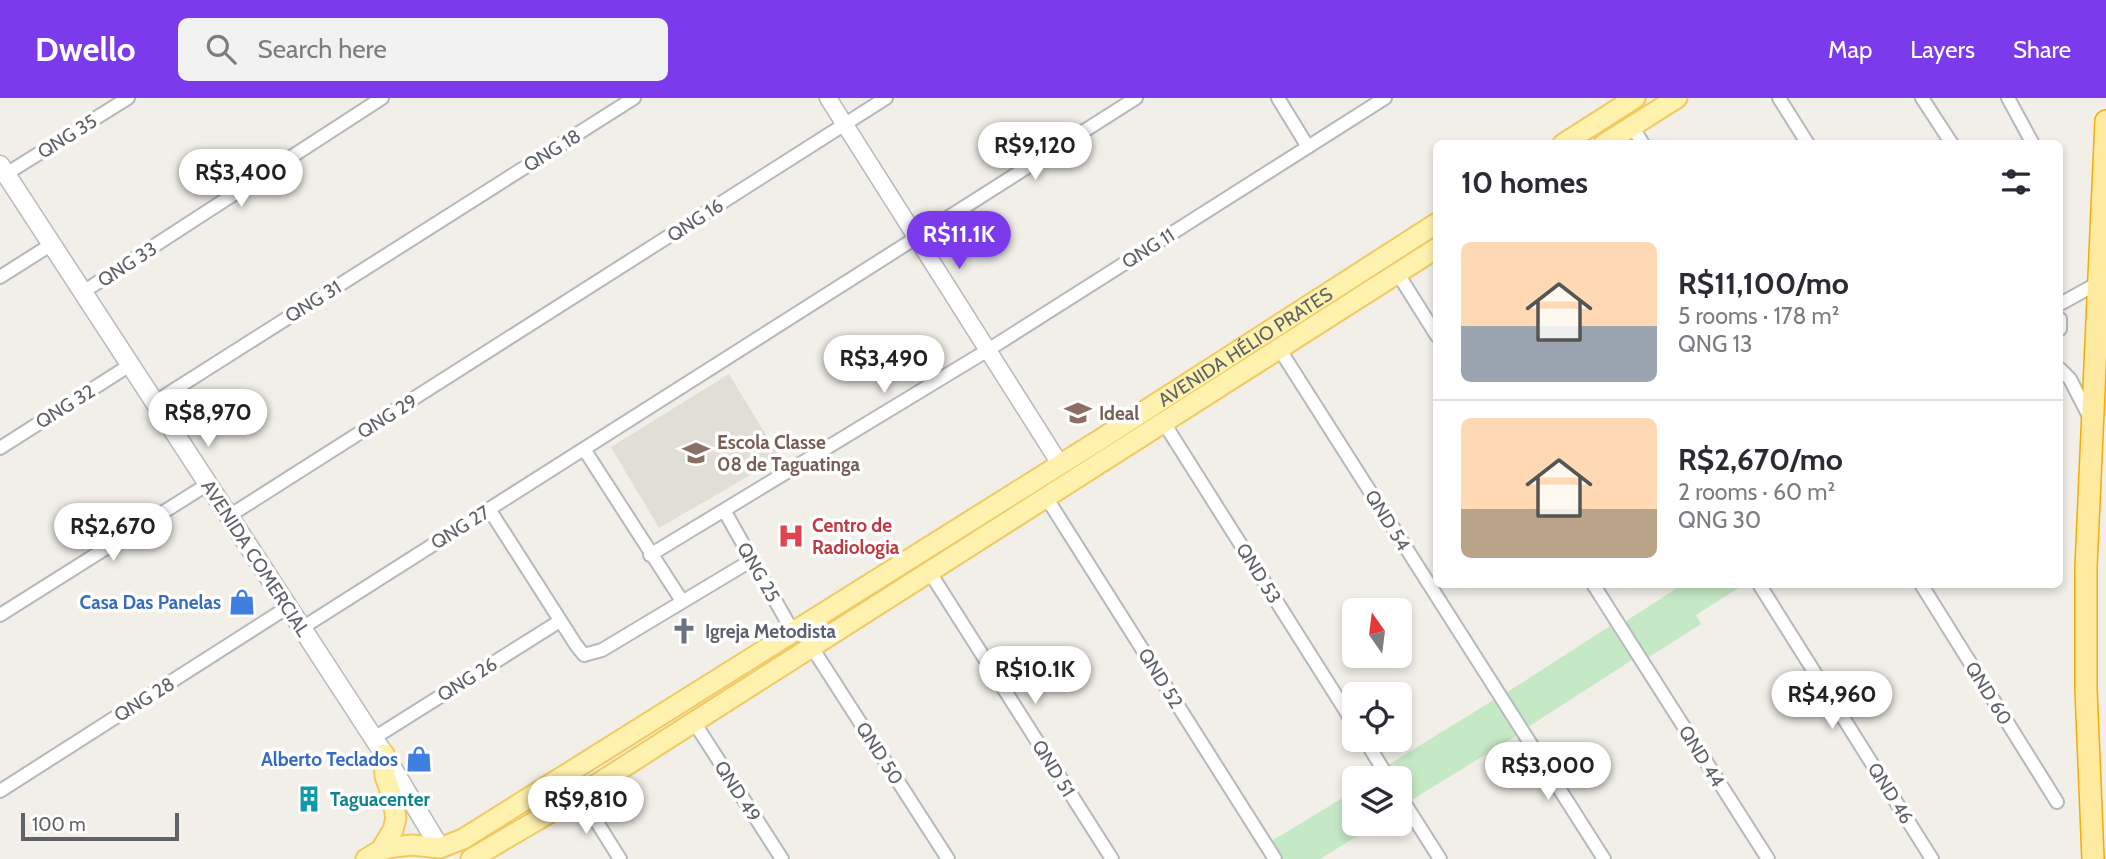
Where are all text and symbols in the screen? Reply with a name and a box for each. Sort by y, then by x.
search box [178,18,668,81]
text: Dwello [35,29,136,69]
icon: search [202,30,240,68]
text: Search here [258,33,387,65]
text: Map [1828,35,1872,64]
text: Layers [1910,35,1975,64]
text: Share [2013,35,2071,64]
street label: QNG 35 [33,109,101,164]
pin: R$9,120 [970,122,1100,182]
street label: QNG 18 [520,124,585,177]
text: R$9,120 [994,131,1076,159]
pin: R$3,400 [176,150,306,209]
text: R$3,400 [195,158,287,186]
icon: filters [1997,163,2035,201]
text: 10 homes [1461,164,1588,201]
street label: QNG 16 [663,194,728,247]
pin: R$11.1K [894,212,1024,271]
text: R$11.1K [923,220,995,248]
street label: QNG 11 [1118,223,1179,273]
street label: QNG 33 [93,237,161,292]
text: R$11,100/mo [1678,265,1849,302]
icon: home [1517,270,1601,354]
street label: QNG 31 [281,275,345,327]
street label: AVENIDA HÉLIO PRATES [1154,282,1337,411]
text: 5 rooms · 178 m² [1678,302,1839,330]
text: QNG 13 [1678,330,1752,358]
pin: R$3,490 [819,336,949,395]
text: R$3,490 [840,344,928,372]
street label: QNG 32 [31,379,99,433]
street label: QNG 29 [353,389,421,444]
pin: R$8,970 [143,390,273,449]
text: R$8,970 [164,398,252,426]
school or university icon: Ideal [1063,398,1093,428]
place label: Ideal [1099,402,1139,425]
place label: Escola Classe 08 de Taguatinga [717,431,860,476]
school or university icon: Escola Classe 08 de Taguatinga [681,438,711,468]
text: R$2,670/mo [1678,441,1843,478]
icon: home [1517,446,1601,530]
street label: AVENIDA COMERCIAL [196,476,315,641]
text: 2 rooms · 60 m² [1678,478,1835,506]
street label: QND 54 [1360,486,1415,555]
street label: QNG 27 [427,500,494,554]
pin: R$2,670 [48,504,178,563]
text: QNG 30 [1678,506,1761,534]
text: R$2,670 [70,512,156,540]
place label: Centro de Radiologia [812,514,900,559]
hospital icon: Centro de Radiologia [776,521,806,551]
street label: QNG 25 [732,538,785,606]
street label: QND 53 [1231,539,1286,608]
shop icon: Casa Das Panelas [227,587,257,617]
place label: Casa Das Panelas [80,591,221,614]
north arrow [1342,598,1412,668]
map controls [1342,598,1412,836]
church icon: Igreja Metodista [669,616,699,646]
place label: Igreja Metodista [705,620,836,643]
street label: QND 52 [1133,644,1188,712]
pin: R$10.1K [970,646,1100,706]
street label: QNG 26 [433,652,501,707]
text: R$10.1K [995,655,1075,683]
street label: QND 60 [1960,657,2017,729]
street label: QNG 28 [110,672,179,727]
pin: R$4,960 [1767,672,1897,731]
text: R$4,960 [1787,680,1877,708]
button: locate [1342,682,1412,752]
street label: QND 50 [851,718,908,789]
street label: QND 44 [1674,721,1729,791]
street label: QND 51 [1027,736,1080,801]
pin: R$3,000 [1483,742,1613,802]
shop icon: Alberto Teclados [404,744,434,774]
place label: Alberto Teclados [261,748,398,771]
text: R$3,000 [1501,751,1595,779]
street label: QND 49 [709,757,766,826]
street label: QND 46 [1863,758,1918,828]
button: layers [1342,766,1412,836]
pin: R$9,810 [521,776,651,836]
building icon: Taguacenter [294,784,324,814]
text: R$9,810 [544,785,628,813]
place label: Taguacenter [330,788,430,811]
scale bar [21,810,178,842]
text: 100 m [32,813,86,836]

